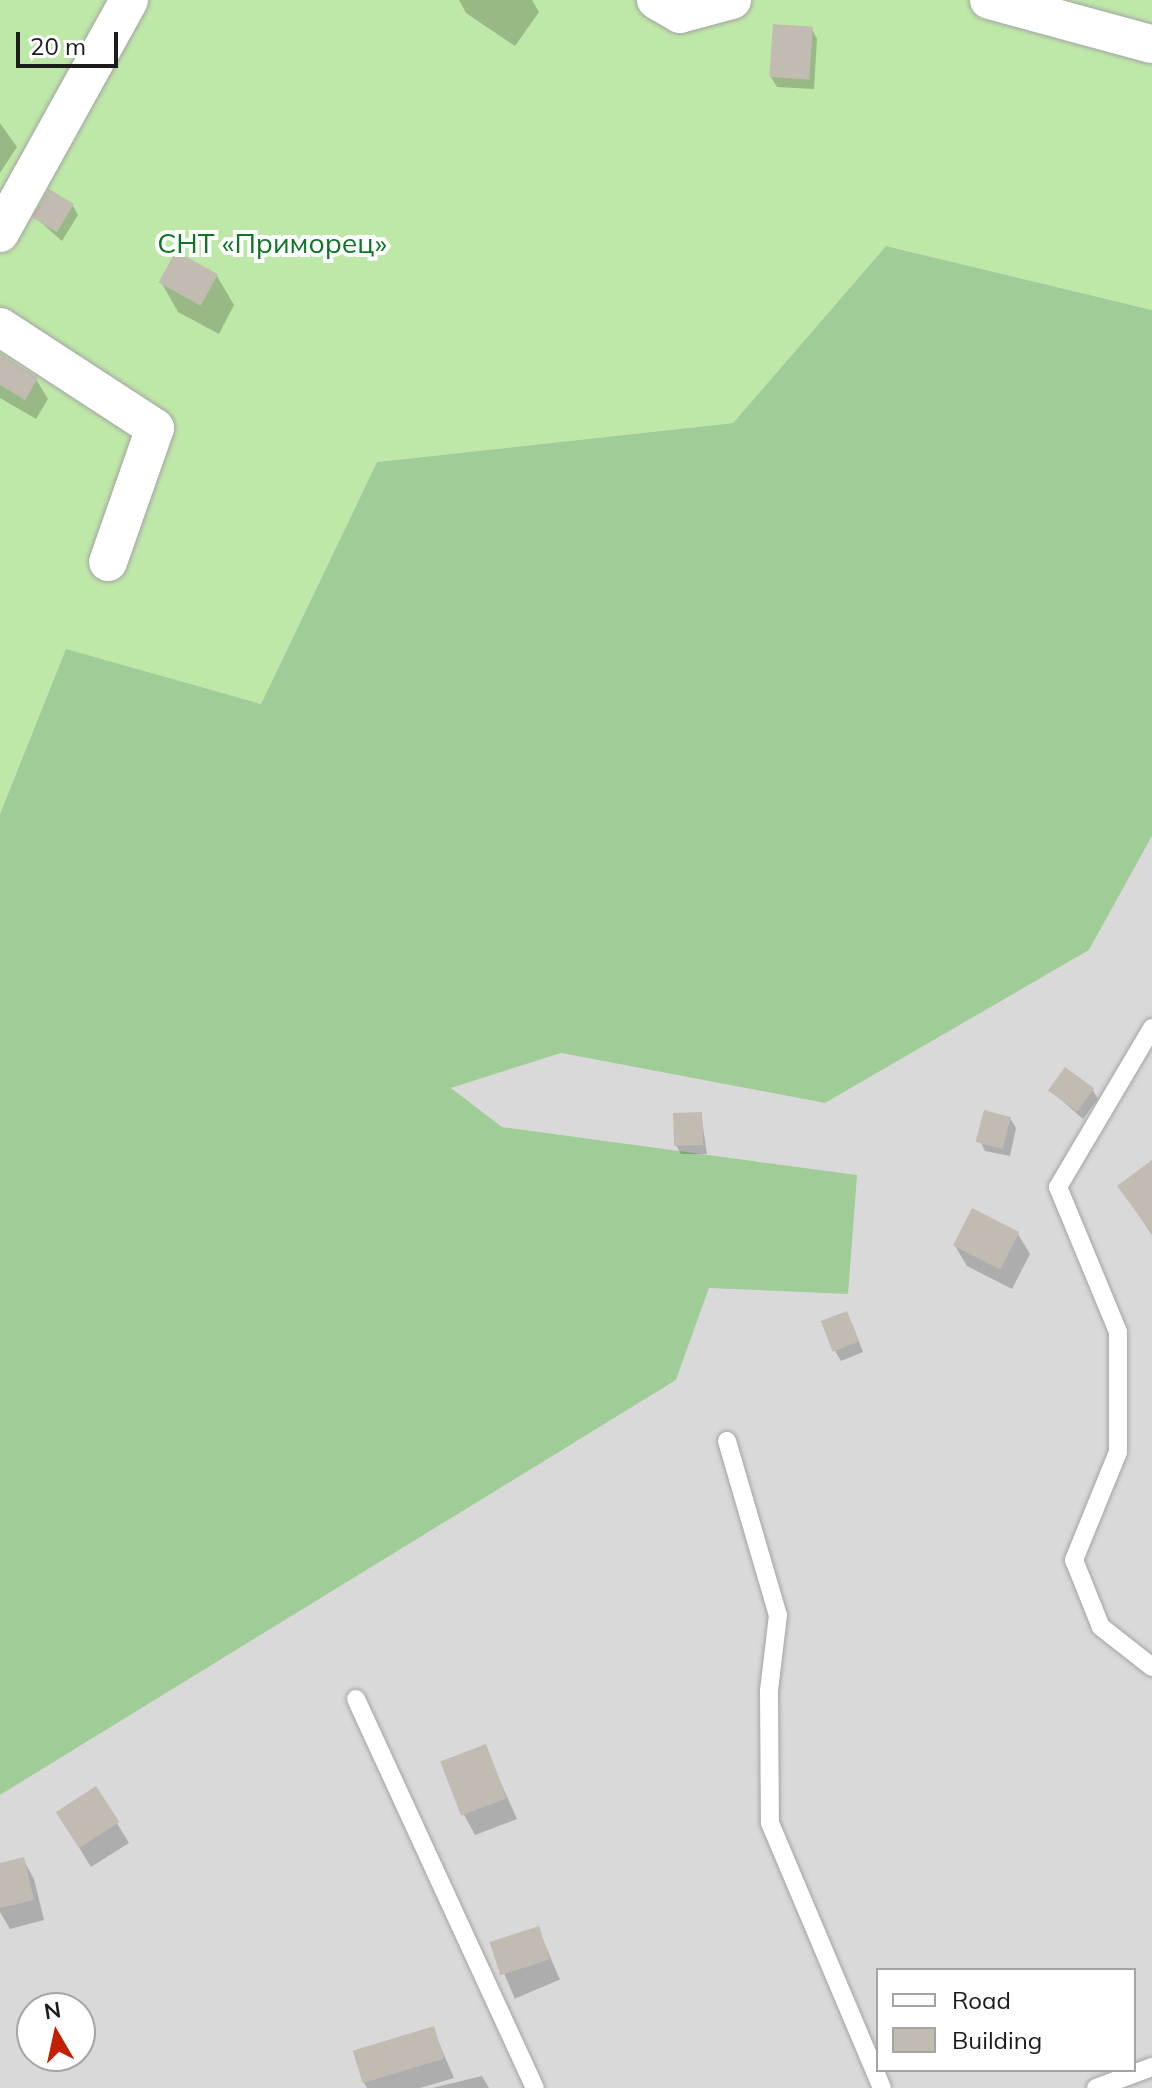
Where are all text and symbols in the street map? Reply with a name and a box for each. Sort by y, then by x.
scale bar [20,16,122,66]
text: 20 m [30,31,86,61]
park label: СНТ «Приморец» [157,226,387,260]
legend [876,1968,1136,2072]
text: Road [952,1985,1011,2015]
north arrow [16,1992,96,2072]
text: N [42,1995,63,2025]
text: Building [952,2025,1042,2055]

